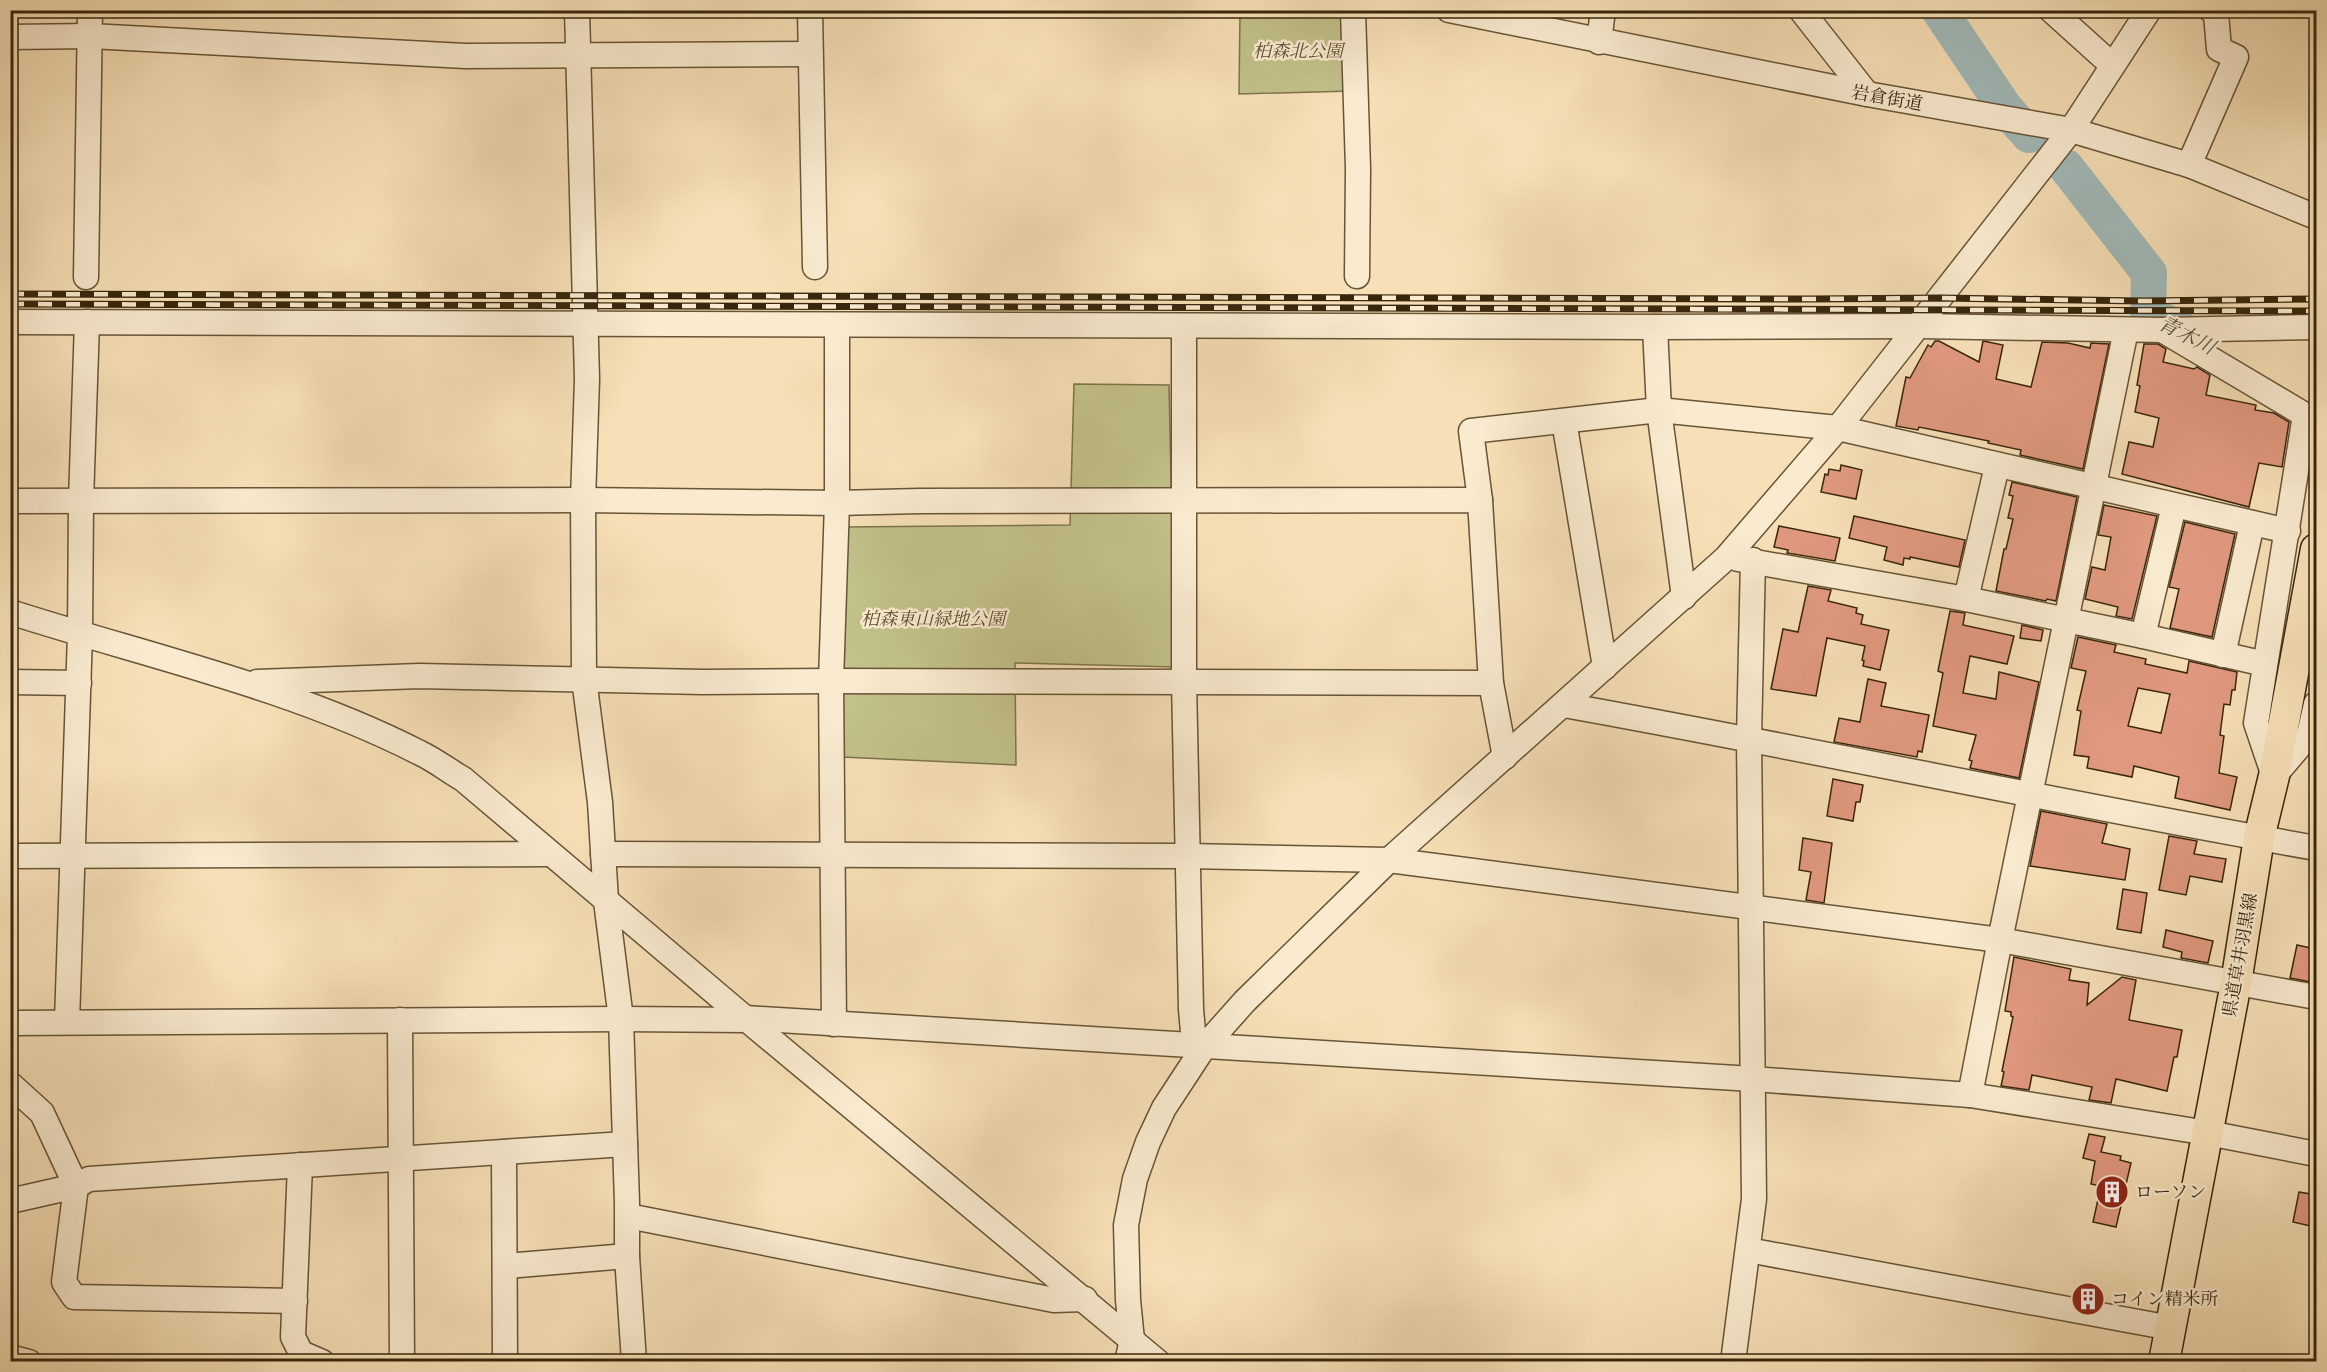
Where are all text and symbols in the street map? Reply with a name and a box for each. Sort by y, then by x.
park label: 柏森北公園 [1253,41,1346,62]
street label: 岩倉街道 [1850,82,1924,115]
water label: 青木川 [2155,312,2221,360]
park label: 柏森東山緑地公園 [861,609,1008,630]
street label: 県道草井羽黒線 [2219,891,2262,1019]
building icon: ローソン [2094,1174,2130,1210]
place label: ローソン [2135,1182,2206,1203]
building icon: コイン精米所 [2070,1281,2106,1317]
place label: コイン精米所 [2111,1289,2218,1310]

